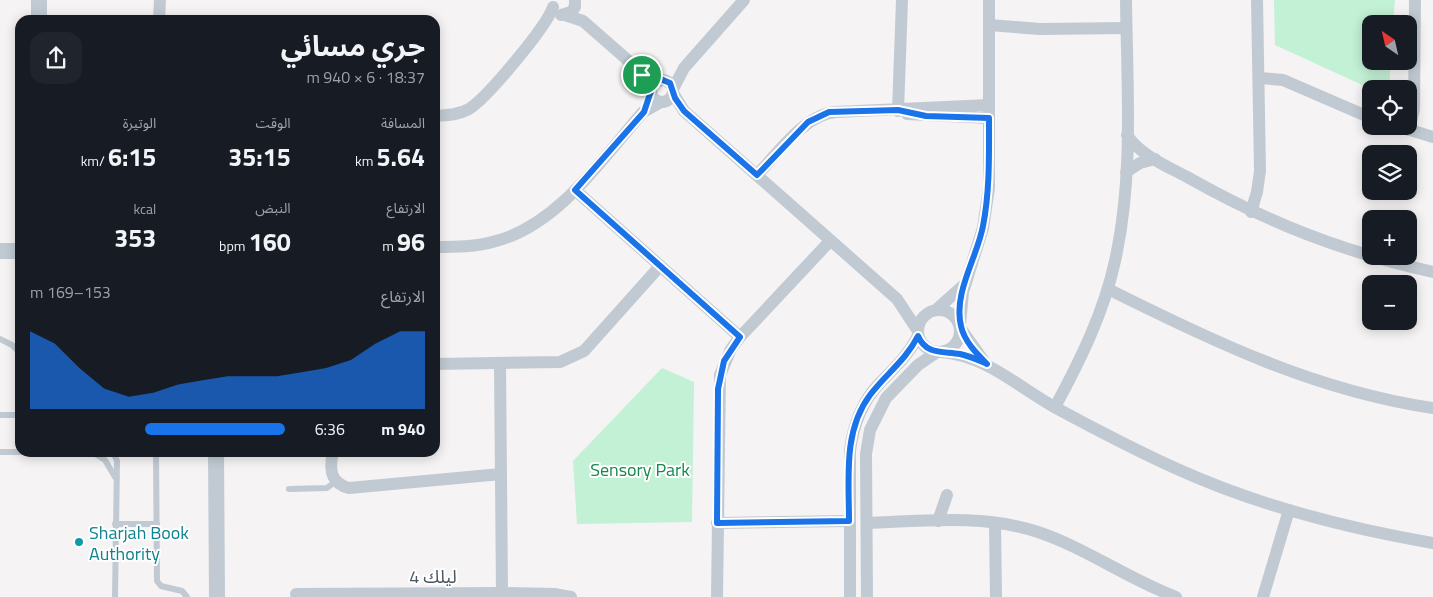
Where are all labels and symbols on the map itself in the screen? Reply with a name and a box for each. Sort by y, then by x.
north arrow [1362,15,1418,70]
pin [621,54,663,96]
park label: Sensory Park [590,456,690,483]
place label: Sharjah Book Authority [89,519,189,567]
marker: Sharjah Book Authority [73,536,85,548]
street label: ليلك 4 [409,563,457,590]

